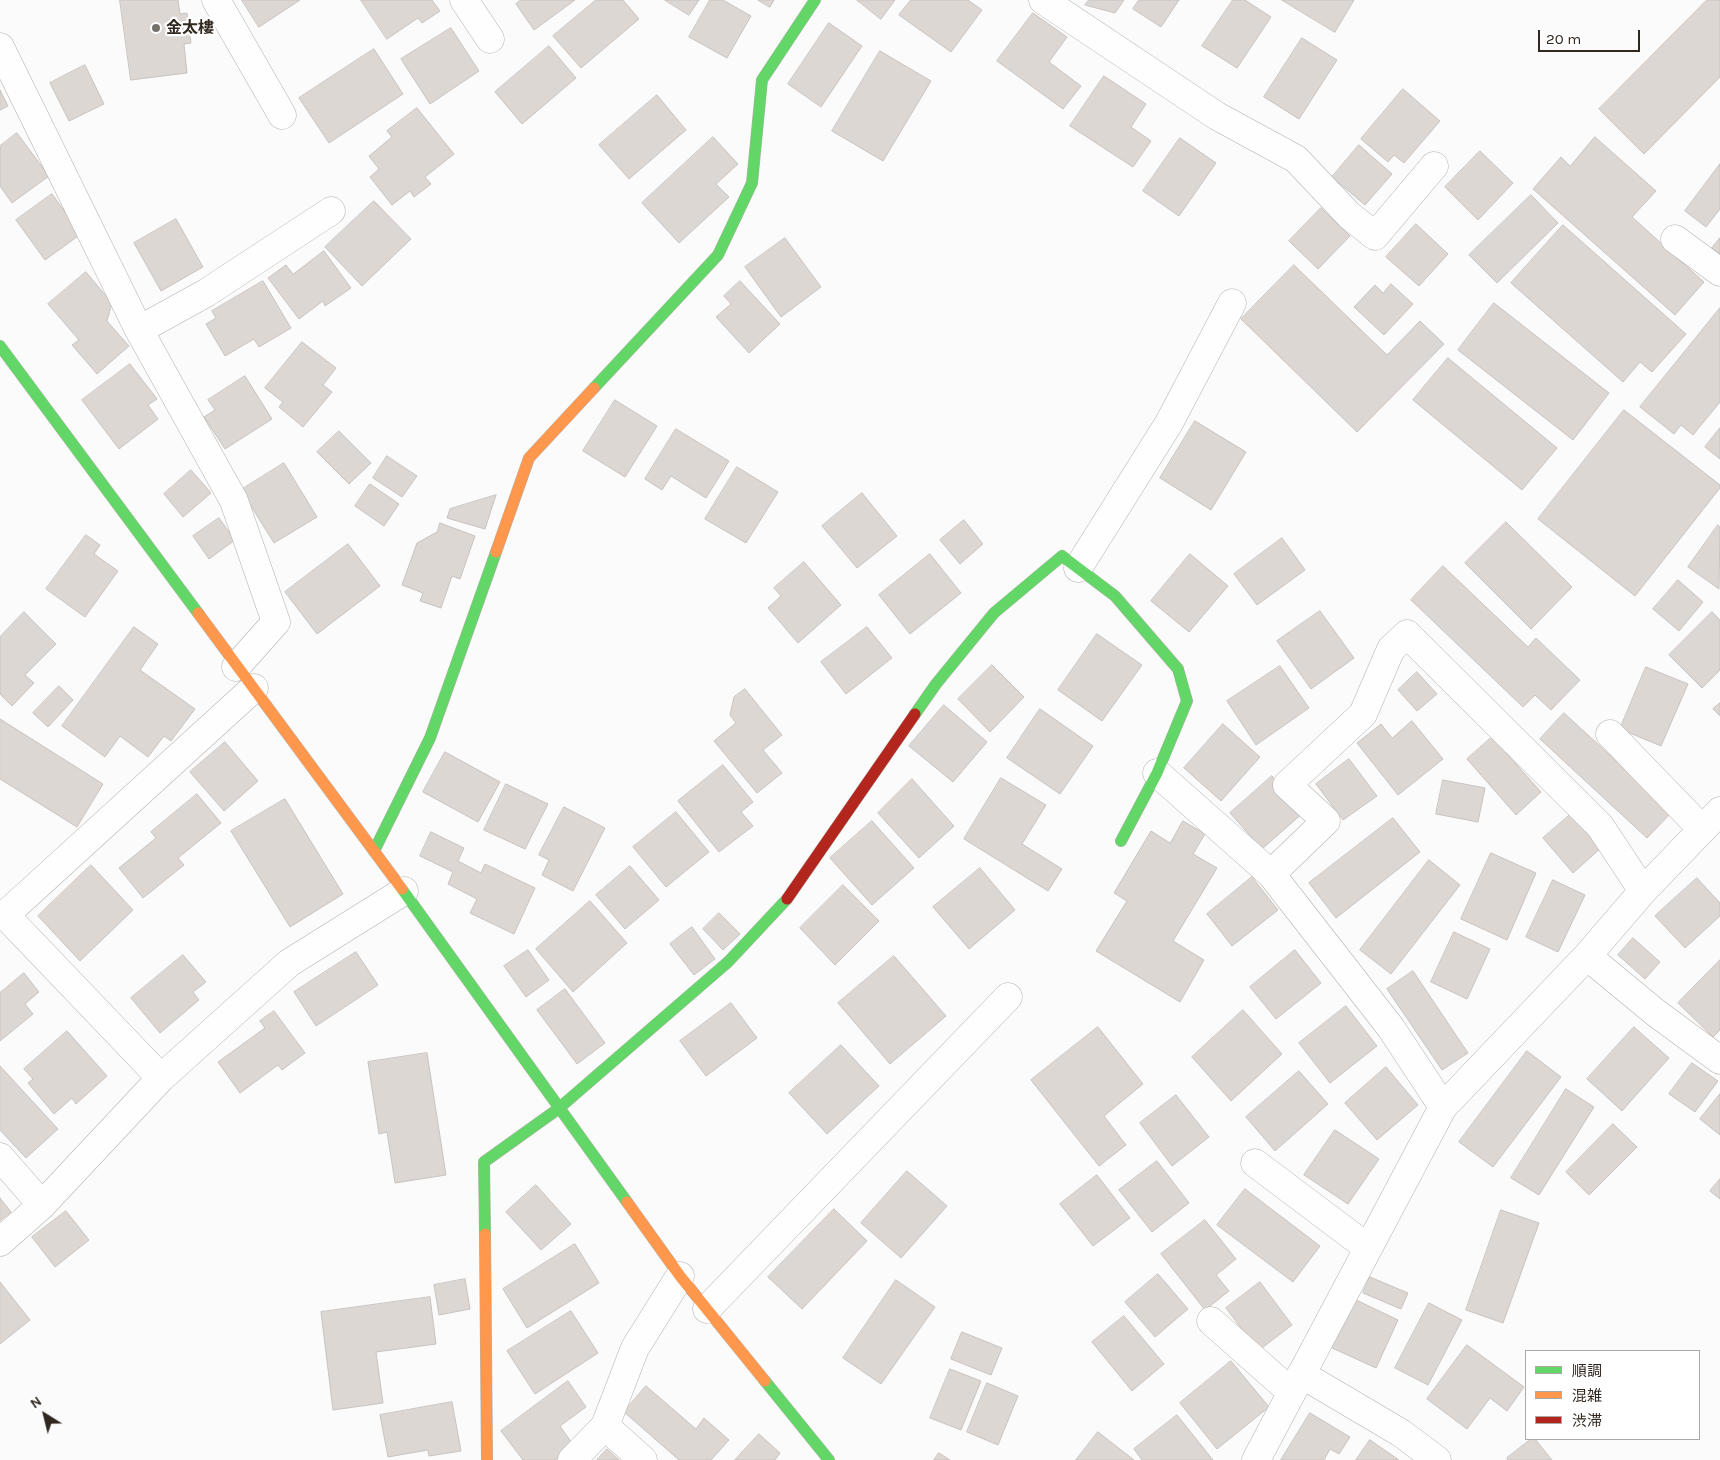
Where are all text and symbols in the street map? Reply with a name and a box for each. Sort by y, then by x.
place label: 金太樓 [166,18,214,38]
scale bar [1540,20,1642,52]
marker: 金太樓 [150,22,162,34]
text: 20 m [1546,30,1581,48]
legend [1525,1350,1700,1440]
text: 順調 [1572,1362,1602,1380]
text: 混雑 [1572,1387,1602,1405]
north arrow [20,1390,70,1440]
text: N [27,1393,45,1412]
text: 渋滞 [1572,1412,1602,1430]

